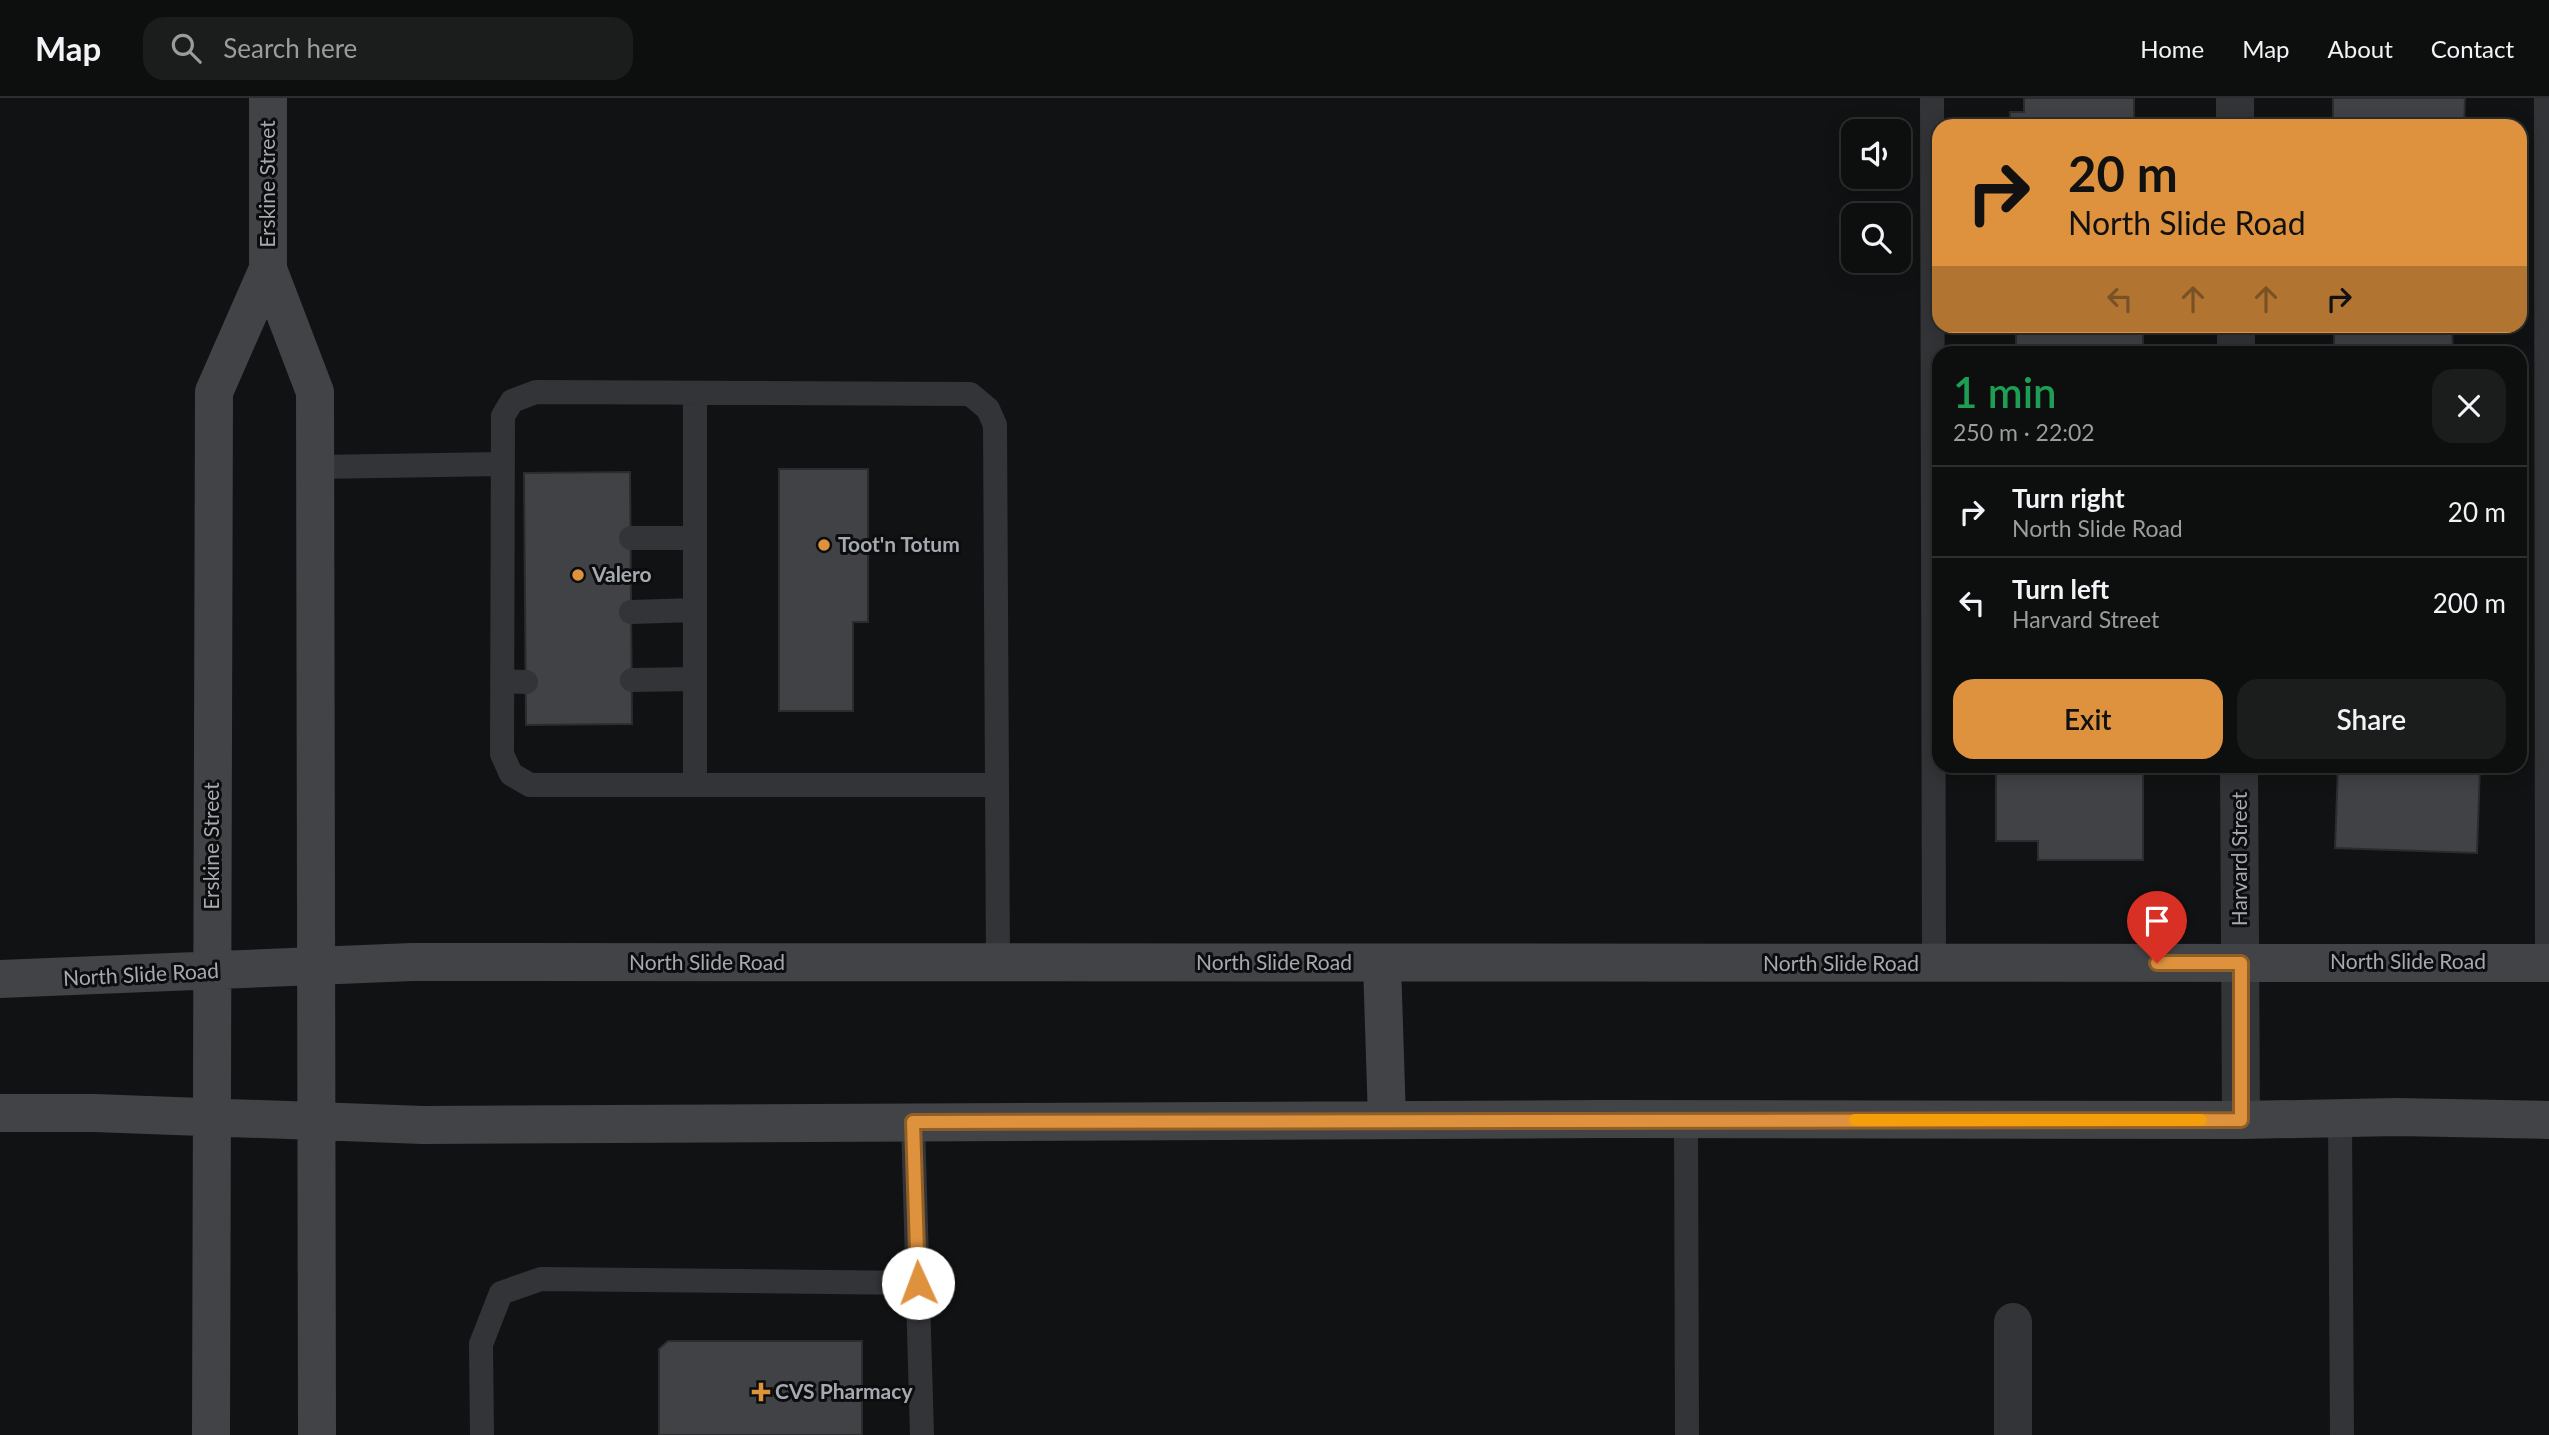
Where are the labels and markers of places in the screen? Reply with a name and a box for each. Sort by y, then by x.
place label: Toot'n Totum [838,531,960,556]
marker: Toot'n Totum [816,537,832,553]
place label: Valero [591,561,652,586]
marker: Valero [570,567,586,583]
pin [2127,891,2187,963]
place label: CVS Pharmacy [775,1378,913,1403]
marker: CVS Pharmacy [753,1384,769,1400]

